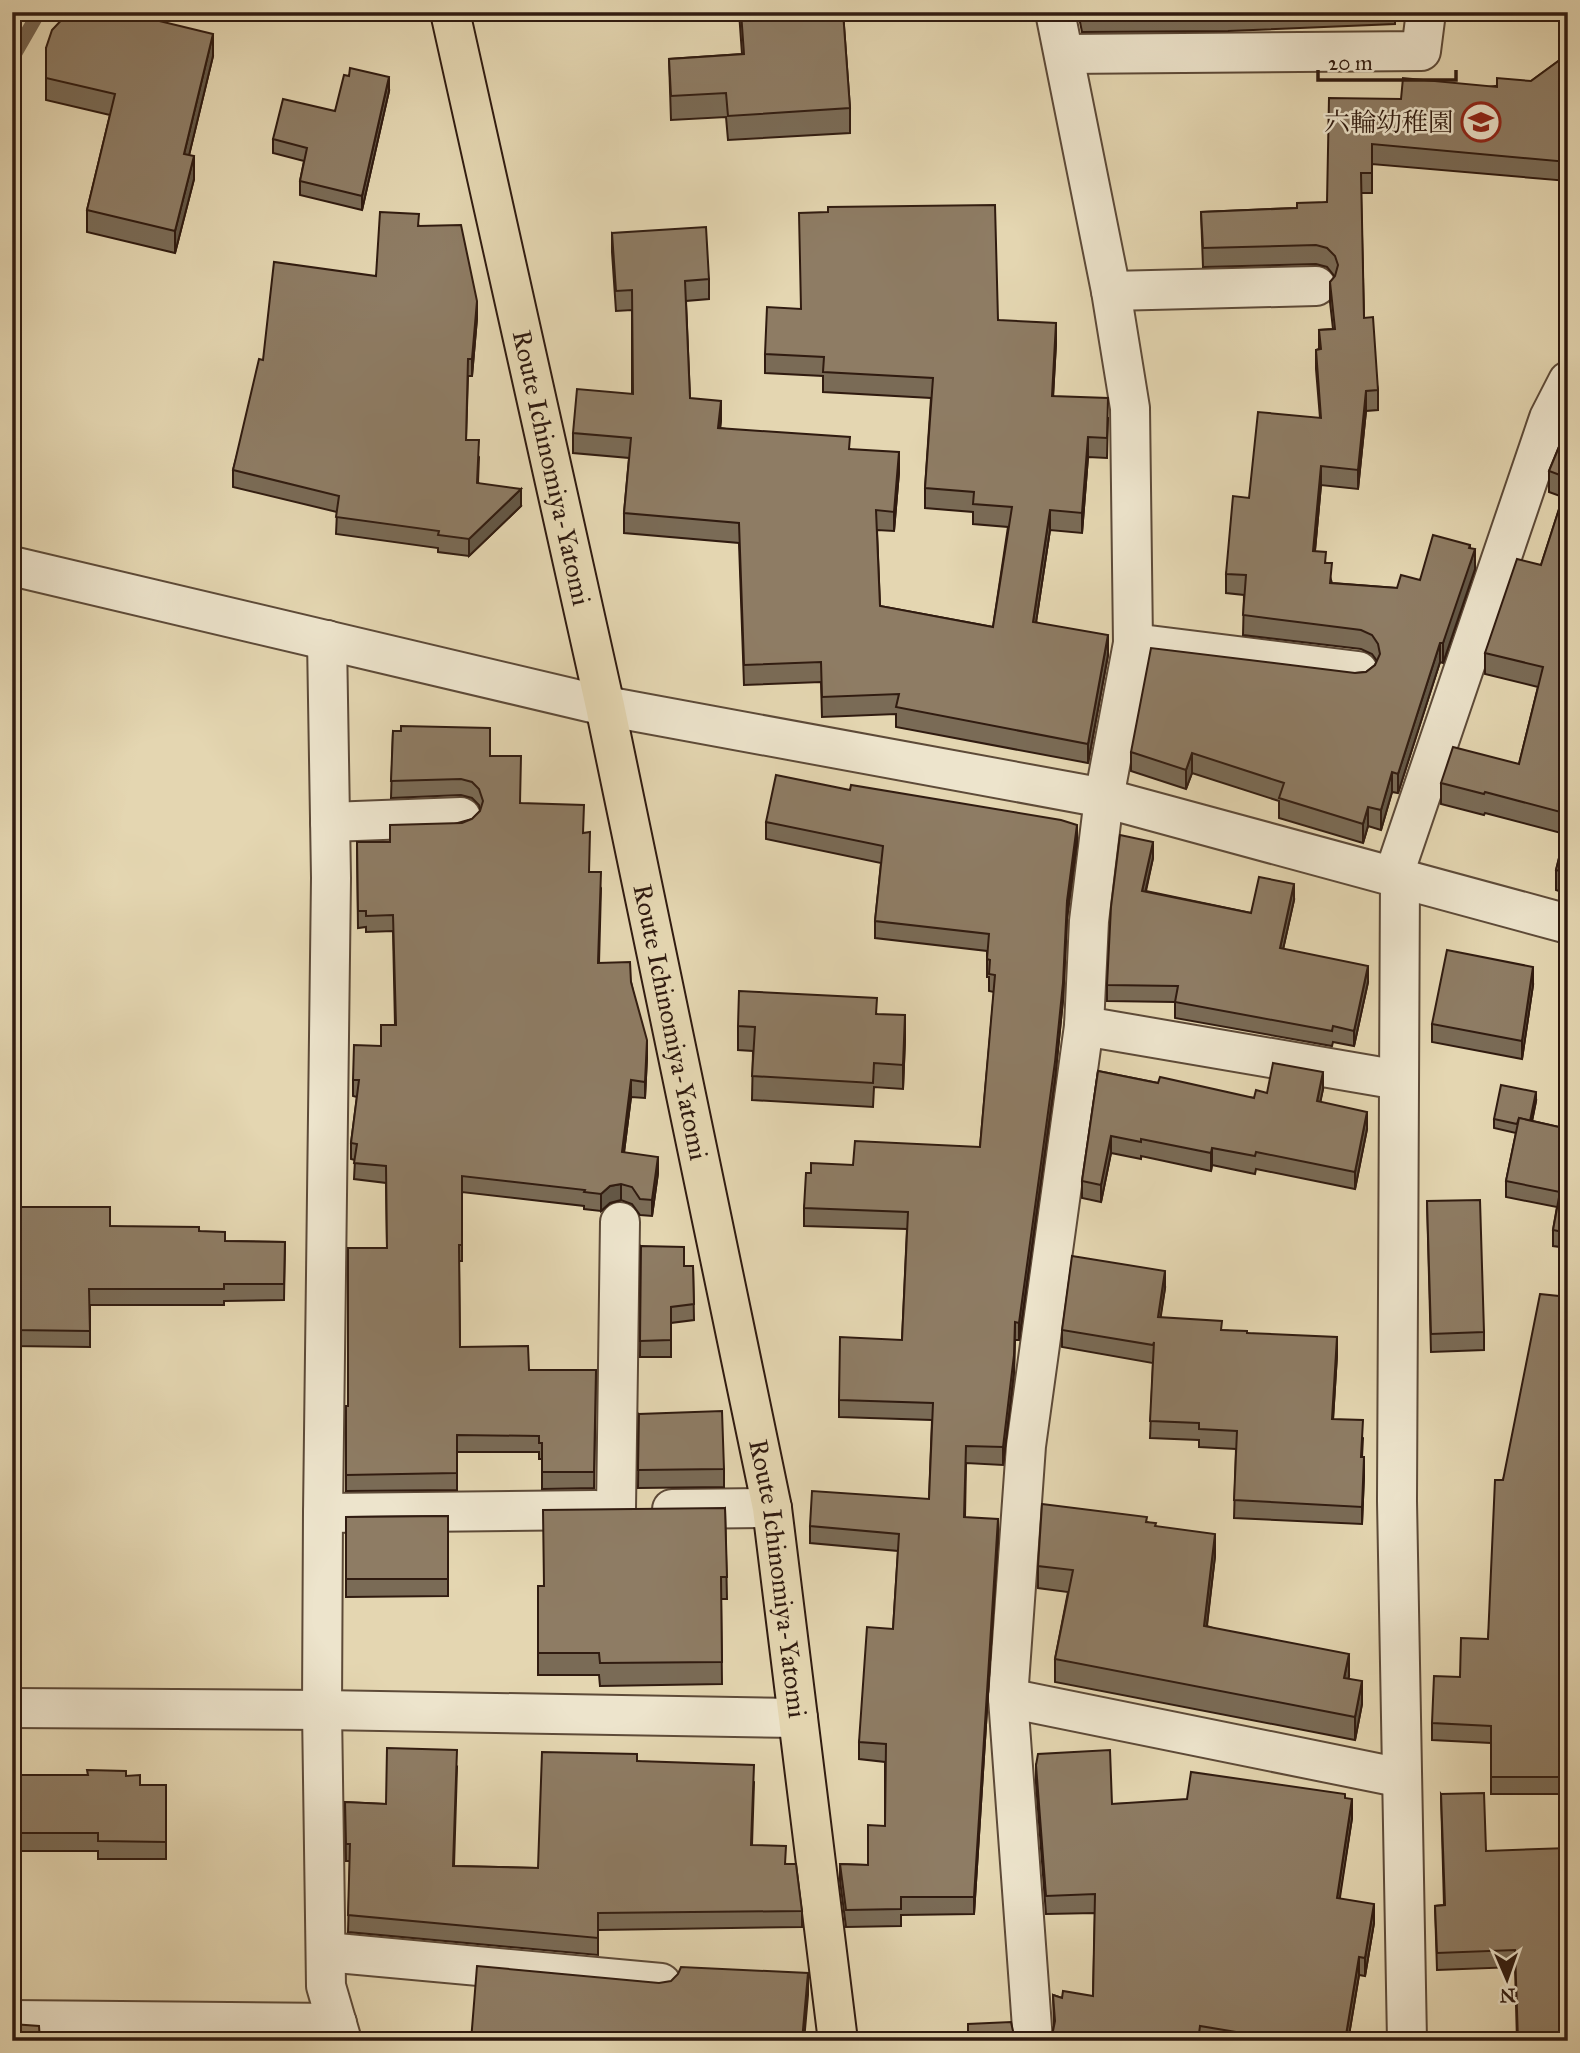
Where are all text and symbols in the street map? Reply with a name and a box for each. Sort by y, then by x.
scale bar [1318,38,1456,82]
text: 20 m [1328,50,1373,76]
school or university icon: 六輪幼稚園 [1460,101,1502,143]
place label: 六輪幼稚園 [1324,106,1454,138]
street label: Route Ichinomiya-Yatomi [506,327,598,608]
street label: Route Ichinomiya-Yatomi [627,881,715,1163]
street label: Route Ichinomiya-Yatomi [742,1436,814,1720]
north arrow [1472,1944,1542,2014]
text: N [1499,1984,1516,2007]

